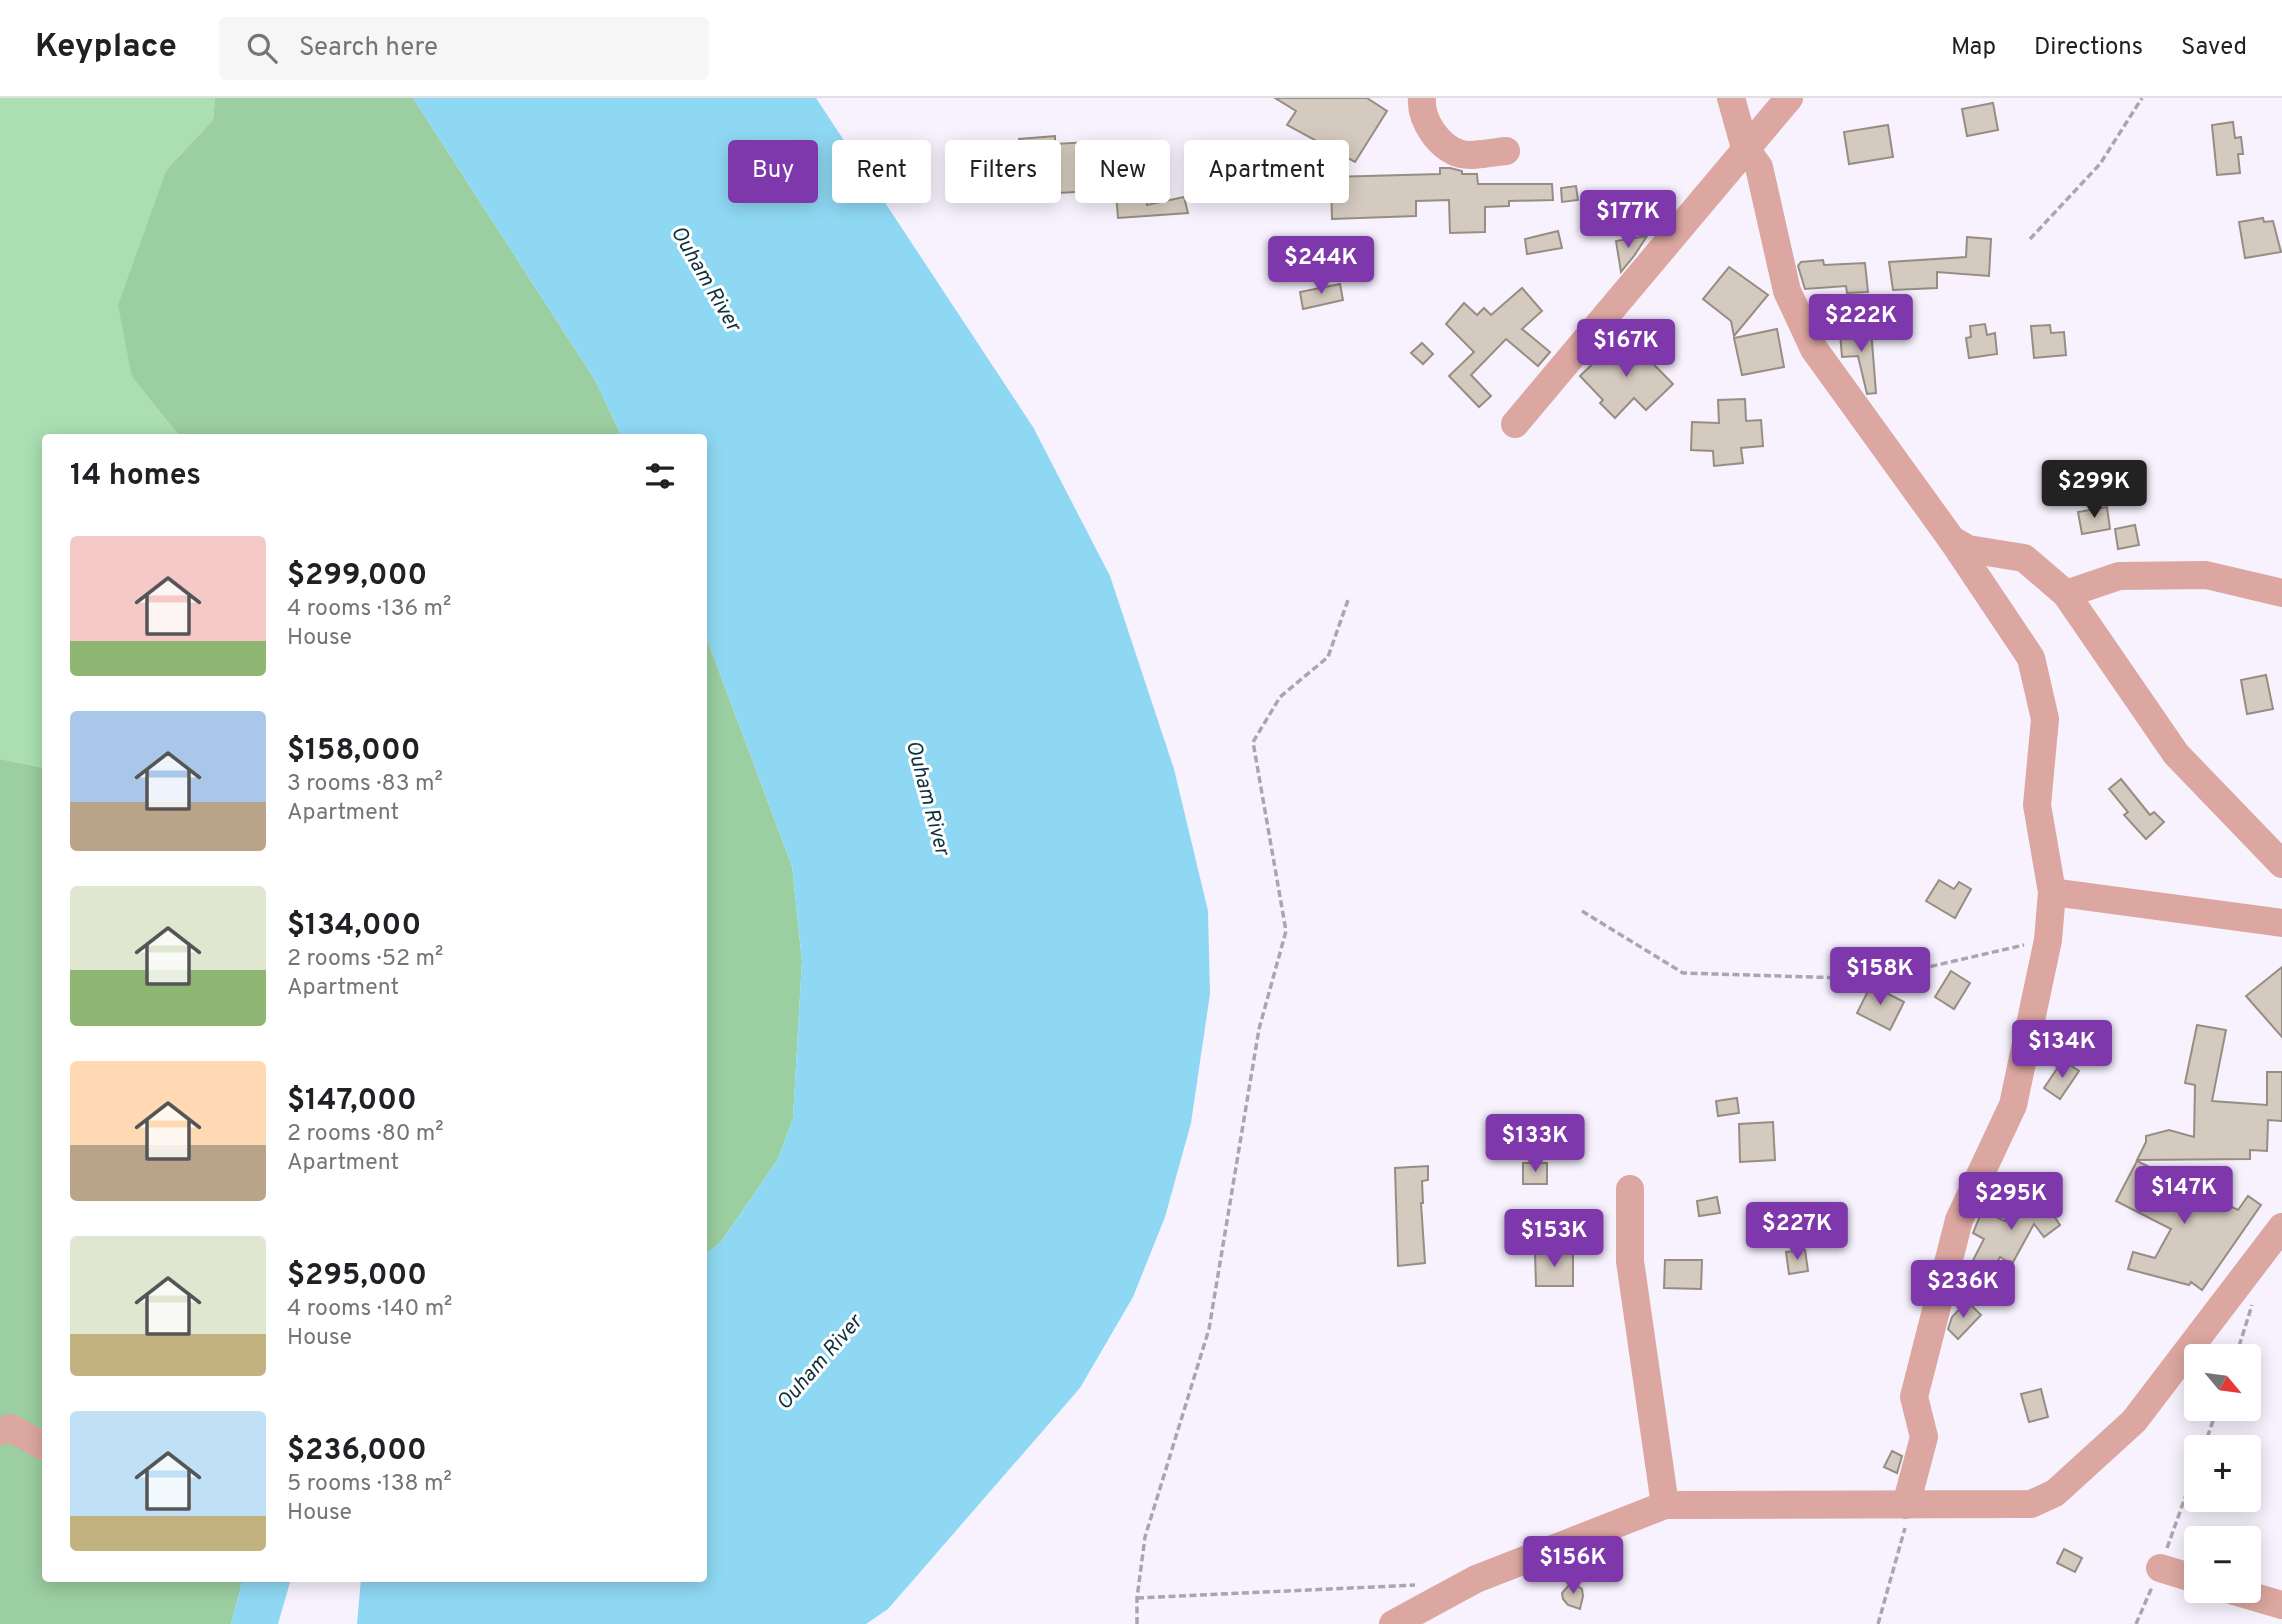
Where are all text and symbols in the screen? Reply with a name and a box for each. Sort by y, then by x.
search box [219,17,709,80]
text: Keyplace [35,27,177,69]
icon: search [243,29,281,67]
text: Search here [299,32,438,65]
text: Map [1951,33,1996,63]
text: Directions [2034,33,2143,63]
text: Saved [2181,33,2247,63]
chip: Buy [728,140,818,203]
chip: Rent [832,140,931,203]
chip: Filters [945,140,1061,203]
chip: New [1075,140,1170,203]
chip: Apartment [1184,140,1349,203]
pin: $177K [1579,190,1677,250]
text: $177K [1596,198,1660,227]
water label: Ouham River [664,221,747,338]
pin: $244K [1272,236,1370,296]
text: $244K [1284,244,1358,273]
pin: $222K [1812,294,1910,354]
text: $222K [1825,302,1897,331]
pin: $167K [1577,320,1675,379]
text: $167K [1593,327,1659,356]
icon: filters [641,457,679,495]
text: 14 homes [70,458,201,495]
pin: $299K [2045,460,2143,520]
text: $299K [2058,468,2130,497]
text: $299,000 [287,558,427,595]
icon: home [126,564,210,648]
text: 4 rooms · 136 m² [287,595,451,624]
text: House [287,624,352,653]
text: $158,000 [287,733,420,770]
water label: Ouham River [899,738,956,860]
icon: home [126,739,210,823]
text: 3 rooms · 83 m² [287,770,443,799]
text: Apartment [287,799,399,828]
text: $134,000 [287,908,421,945]
icon: home [126,914,210,998]
text: 2 rooms · 52 m² [287,945,443,974]
pin: $158K [1831,948,1929,1007]
text: $158K [1846,955,1914,984]
text: Apartment [287,974,399,1003]
pin: $134K [2013,1020,2111,1080]
text: $134K [2028,1028,2096,1057]
text: $147,000 [287,1083,417,1120]
icon: home [126,1089,210,1173]
pin: $133K [1486,1114,1584,1174]
text: 2 rooms · 80 m² [287,1120,444,1149]
text: $133K [1502,1122,1568,1151]
text: Apartment [287,1149,399,1178]
pin: $147K [2135,1166,2233,1226]
pin: $295K [1962,1172,2060,1232]
text: $147K [2151,1174,2217,1203]
text: $295K [1975,1180,2047,1209]
pin: $227K [1748,1202,1846,1262]
pin: $153K [1505,1210,1603,1269]
text: $227K [1762,1210,1832,1239]
text: $153K [1520,1217,1588,1246]
text: $295,000 [287,1258,427,1295]
pin: $236K [1914,1260,2012,1320]
icon: home [126,1264,210,1348]
text: $236K [1927,1268,1999,1297]
text: 4 rooms · 140 m² [287,1295,452,1324]
water label: Ouham River [771,1308,870,1416]
text: House [287,1324,352,1353]
north arrow [2184,1344,2261,1421]
map controls [2184,1344,2261,1603]
text: $236,000 [287,1433,427,1470]
button: + [2184,1435,2261,1512]
icon: home [126,1439,210,1523]
text: 5 rooms · 138 m² [287,1470,452,1499]
text: House [287,1499,352,1528]
button: − [2184,1526,2261,1603]
pin: $156K [1524,1536,1622,1596]
text: $156K [1539,1544,1607,1573]

